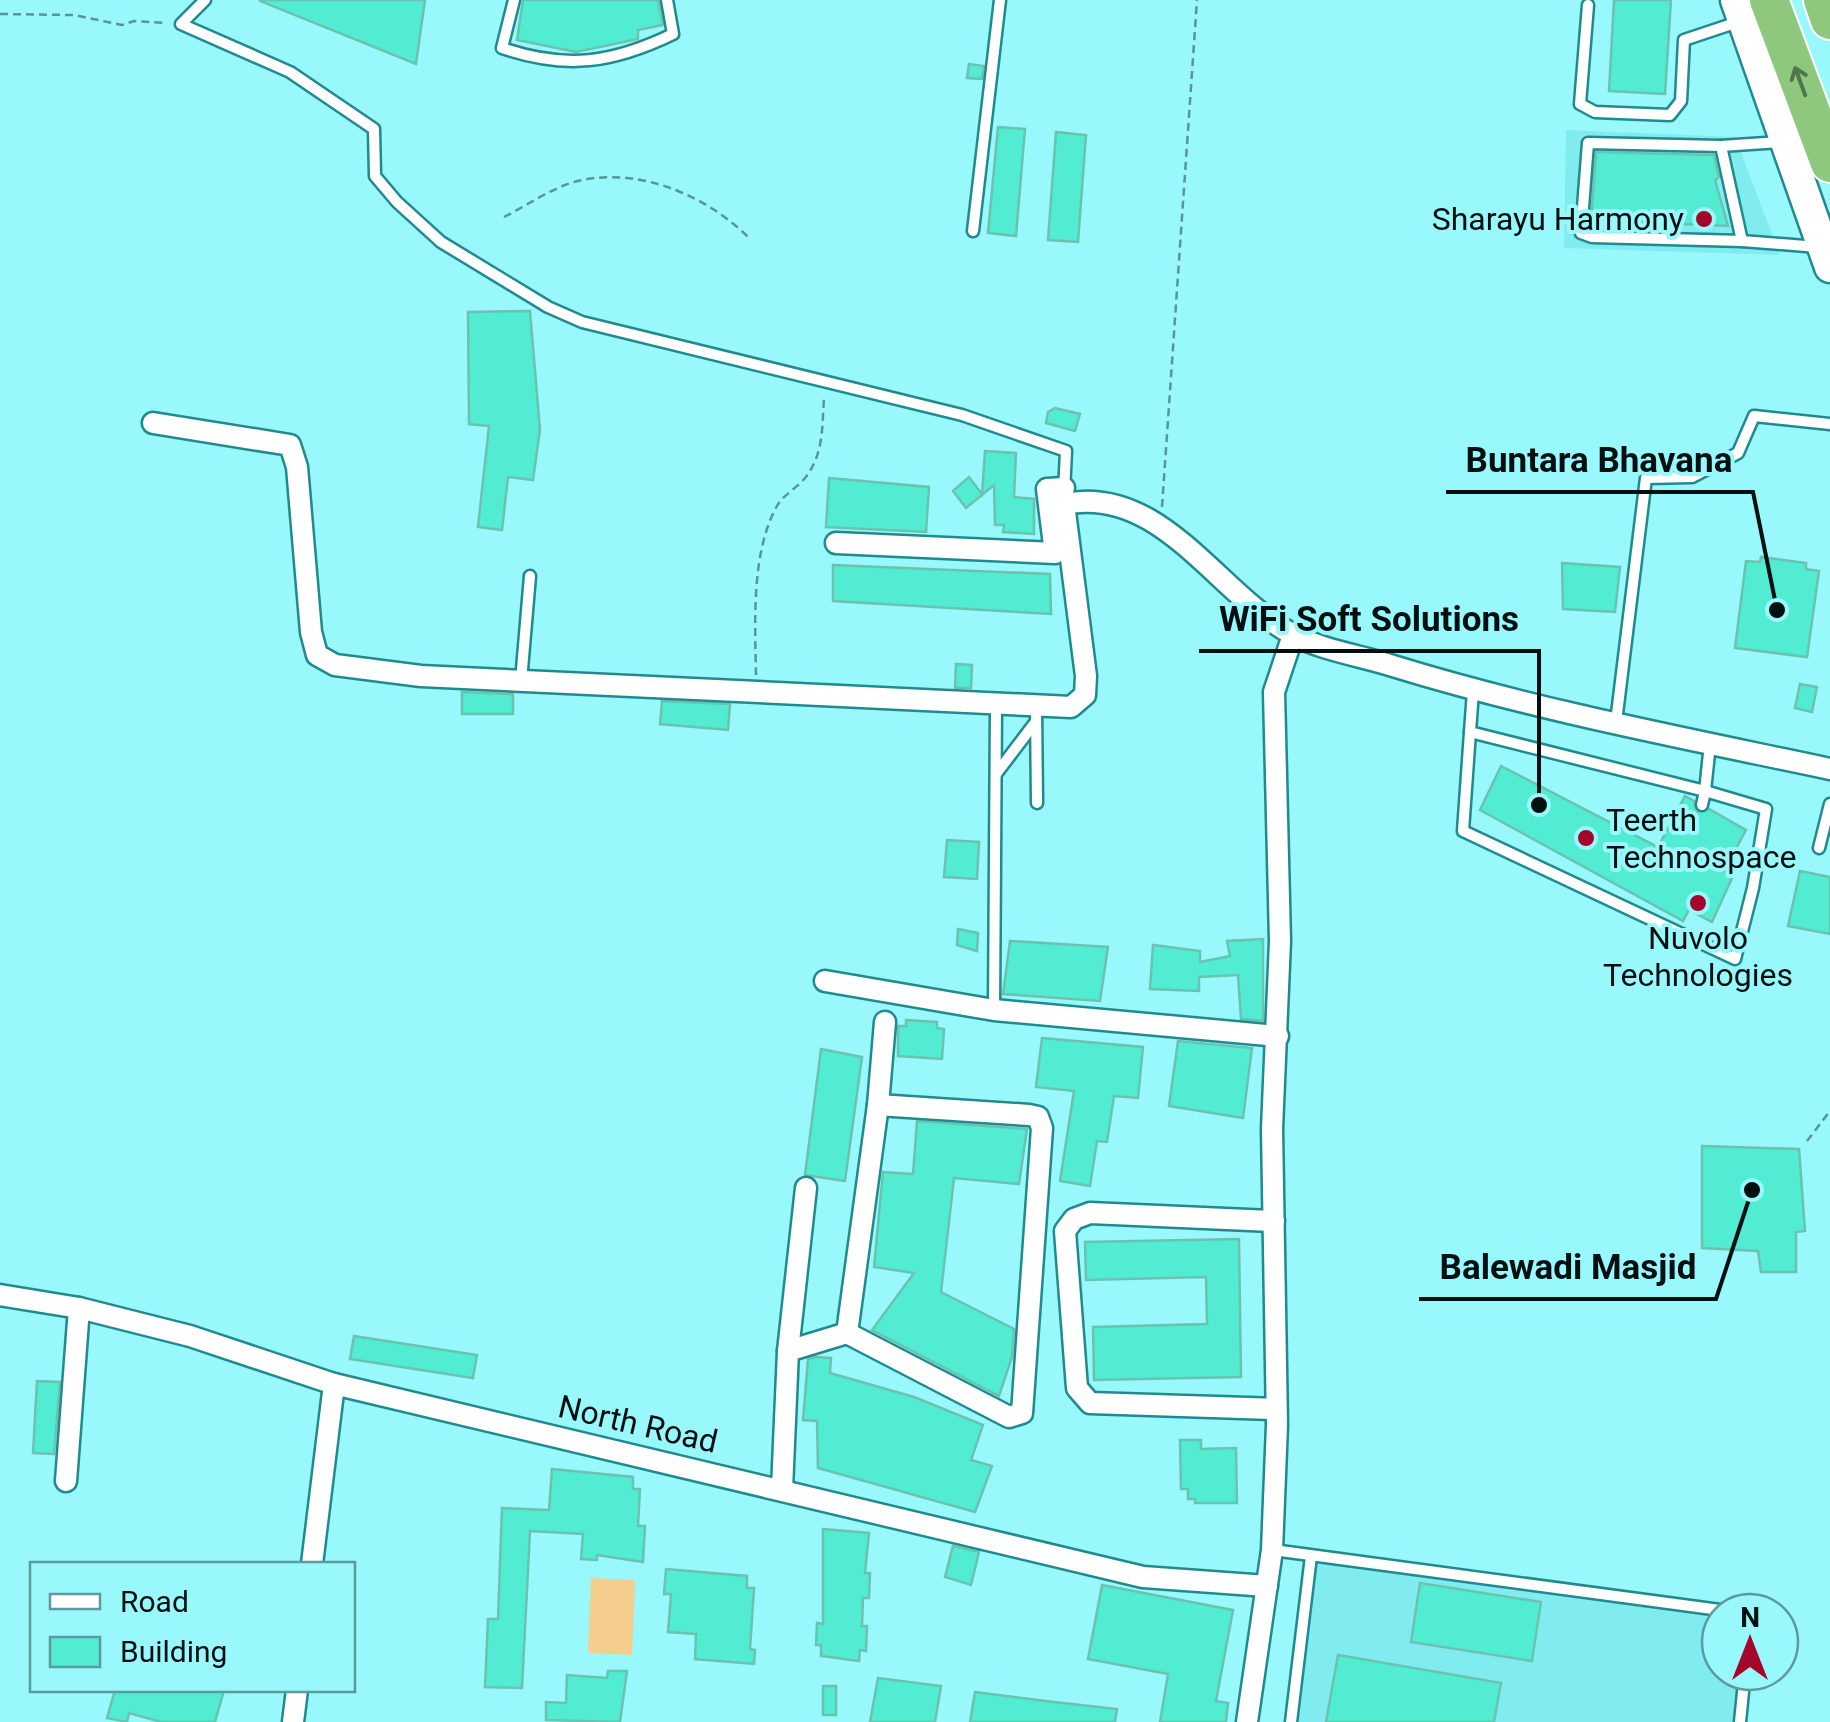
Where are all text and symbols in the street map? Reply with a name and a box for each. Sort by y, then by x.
one-way arrow [1790,67,1808,98]
place label: Sharayu Harmony [1432,200,1684,238]
marker: Sharayu Harmony [1693,208,1715,230]
callout: Buntara Bhavana [1446,427,1753,492]
text: Buntara Bhavana [1466,440,1732,481]
callout: WiFi Soft Solutions [1199,586,1539,651]
text: WiFi Soft Solutions [1219,599,1519,640]
place label: Teerth Technospace [1606,801,1796,876]
marker: Teerth Technospace [1575,827,1597,849]
marker: Nuvolo Technologies [1687,892,1709,914]
place label: Nuvolo Technologies [1603,919,1793,994]
callout: Balewadi Masjid [1419,1234,1716,1299]
text: Balewadi Masjid [1440,1247,1696,1288]
street label: North Road [555,1387,721,1461]
legend [30,1562,355,1692]
text: Road [120,1584,189,1619]
north arrow [1700,1592,1800,1692]
text: N [1740,1601,1760,1634]
text: Building [120,1634,227,1669]

